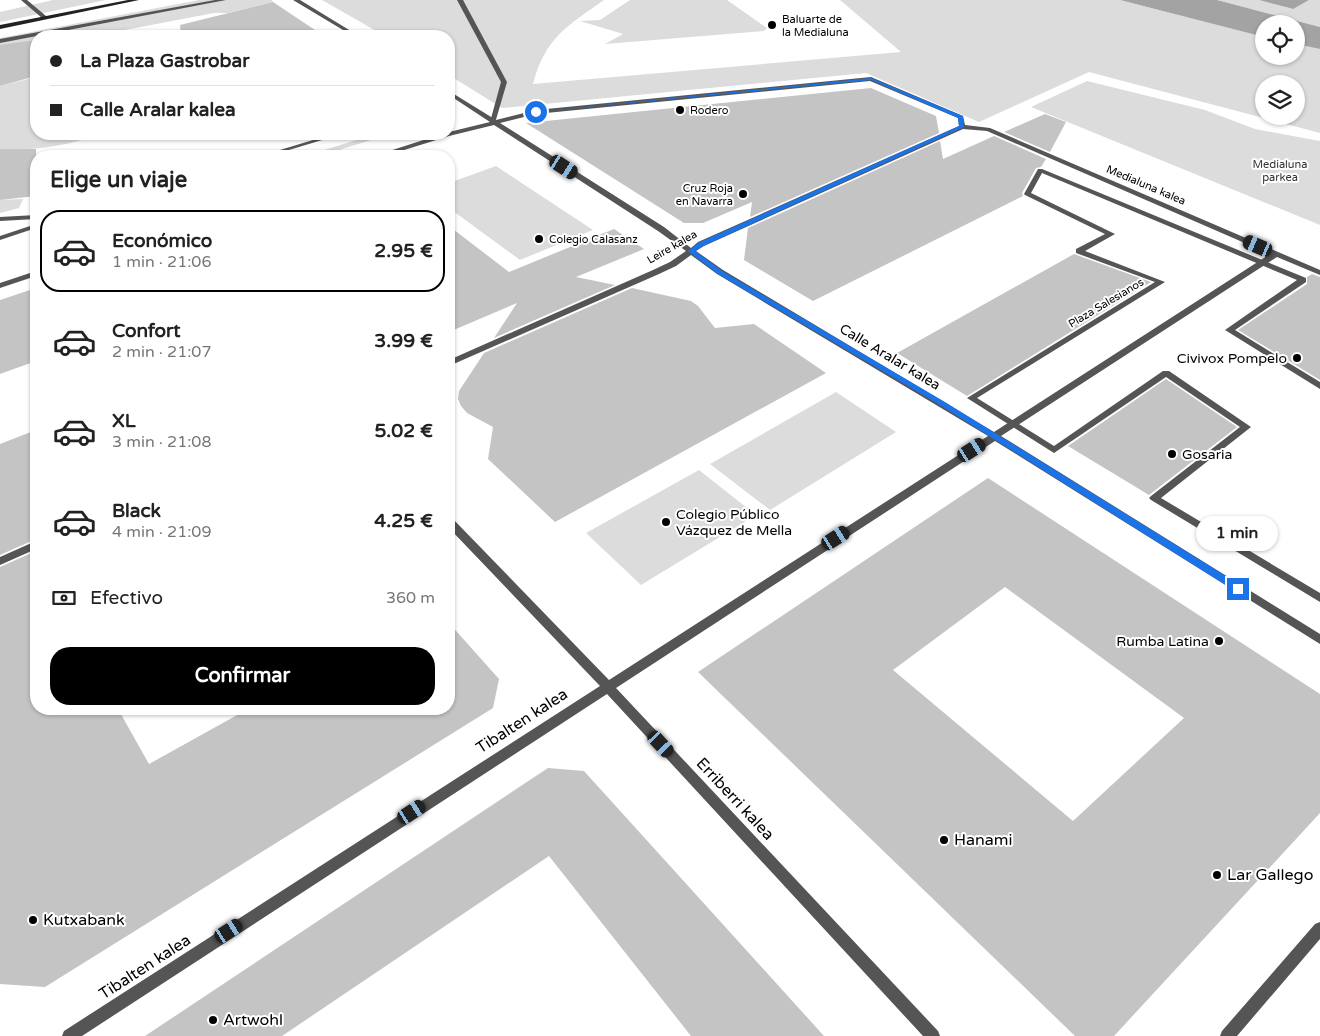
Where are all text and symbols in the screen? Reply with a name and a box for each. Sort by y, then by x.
place label: Baluarte de la Medialuna [782,13,849,39]
map controls [1255,15,1305,125]
button: locate [1255,15,1305,65]
marker: Baluarte de la Medialuna [766,19,778,31]
text: La Plaza Gastrobar [80,50,250,72]
button: layers [1255,75,1305,125]
text: Calle Aralar kalea [80,99,236,121]
route start [525,101,547,123]
marker: Rodero [674,104,686,116]
place label: Rodero [690,104,729,117]
car [547,153,580,181]
park label: Medialuna parkea [1253,158,1307,184]
street label: Medialuna kalea [1104,162,1188,208]
text: Elige un viaje [50,167,187,193]
place label: Cruz Roja en Navarra [676,182,733,208]
marker: Cruz Roja en Navarra [737,188,749,200]
street label: Leire kalea [645,227,699,267]
icon: car [52,229,97,274]
text: Económico [112,230,212,252]
marker: Colegio Calasanz [533,233,545,245]
place label: Colegio Calasanz [549,233,638,246]
car [1241,233,1274,259]
text: 2.95 € [374,240,433,262]
text: 1 min · 21:06 [112,252,211,272]
street label: Plaza Salesianos [1066,275,1146,331]
icon: car [52,319,97,364]
text: Confort [112,320,181,342]
street label: Calle Aralar kalea [836,320,944,394]
text: 3.99 € [374,330,433,352]
text: 2 min · 21:07 [112,342,211,362]
place label: Civivox Pompelo [1177,350,1287,367]
marker: Civivox Pompelo [1291,352,1303,364]
icon: car [52,409,97,454]
text: XL [112,410,136,432]
text: 5.02 € [375,420,433,442]
text: 3 min · 21:08 [112,432,211,452]
car [955,436,988,464]
place label: Gosaria [1182,446,1232,463]
marker: Gosaria [1166,448,1178,460]
icon: car [52,499,97,544]
text: Black [112,500,161,522]
place label: Colegio Público Vázquez de Mella [676,506,792,539]
text: 4.25 € [374,510,433,532]
marker: Colegio Público Vázquez de Mella [660,516,672,528]
callout: 1 min [1197,516,1279,552]
text: 4 min · 21:09 [112,522,211,542]
text: 1 min [1216,523,1258,543]
car [819,524,852,552]
route end [1227,578,1249,600]
icon: cash [50,584,78,612]
text: Efectivo [90,587,163,609]
text: 360 m [386,588,435,608]
place label: Rumba Latina [1116,633,1209,650]
marker: Rumba Latina [1213,635,1225,647]
button: Confirmar [50,647,435,705]
street label: Tibalten kalea [472,684,572,758]
car [645,728,676,760]
street label: Erriberri kalea [692,754,778,844]
car [395,798,428,826]
place label: Hanami [954,830,1012,850]
marker: Hanami [938,834,950,846]
place label: Lar Gallego [1227,865,1313,885]
marker: Lar Gallego [1211,869,1223,881]
place label: Kutxabank [43,910,125,930]
marker: Kutxabank [27,914,39,926]
car [212,917,245,945]
street label: Tibalten kalea [95,930,195,1004]
place label: Artwohl [223,1010,283,1030]
marker: Artwohl [207,1014,219,1026]

